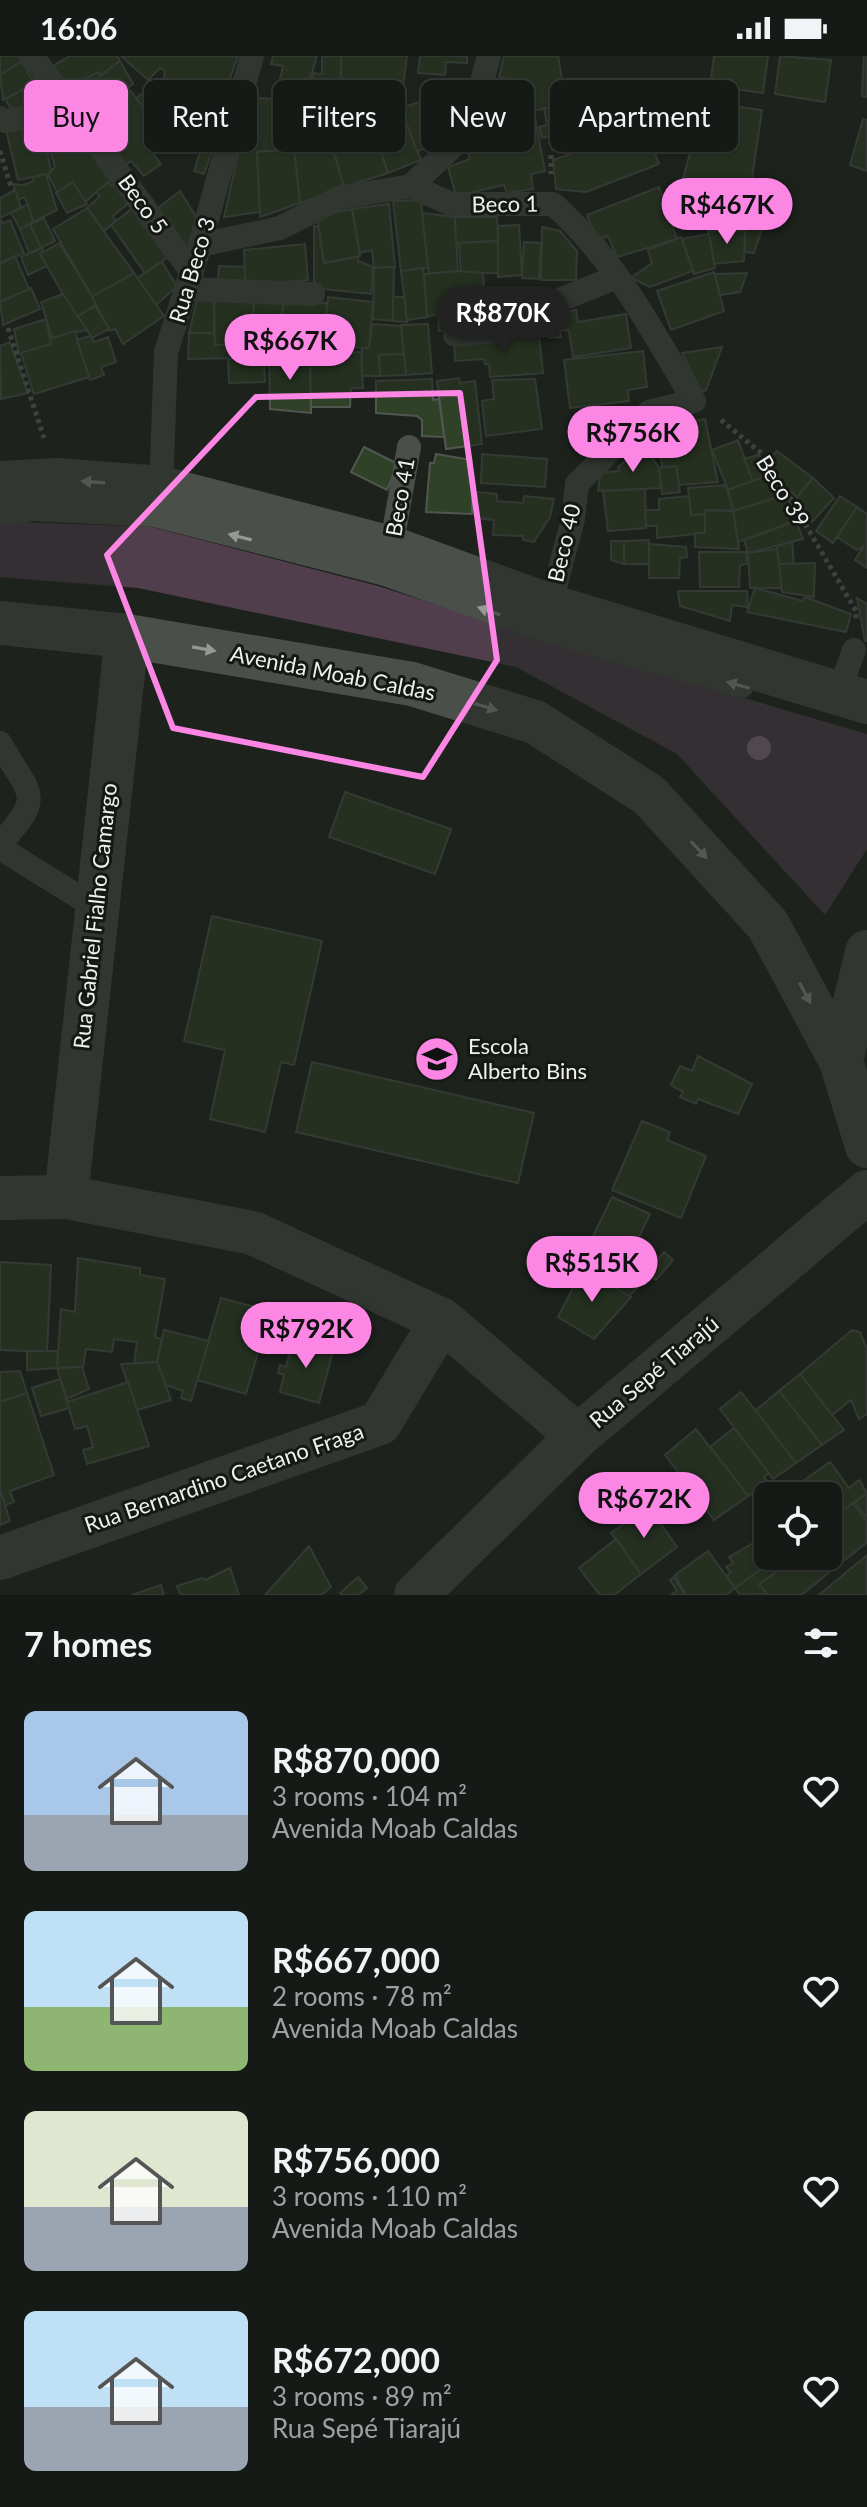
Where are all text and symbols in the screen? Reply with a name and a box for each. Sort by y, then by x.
text: 16:06 [40,10,117,46]
chip: Buy [24,80,128,152]
chip: Rent [144,80,257,152]
chip: Filters [273,80,405,152]
chip: New [421,80,534,152]
chip: Apartment [550,80,738,152]
street label: Beco 5 [113,169,174,239]
pin: R$467K [662,178,792,246]
text: R$467K [680,188,774,220]
street label: Beco 1 [471,189,539,218]
street label: Rua Beco 3 [163,214,220,326]
pin: R$870K [438,286,568,354]
text: R$870K [456,296,550,328]
pin: R$667K [225,314,355,382]
text: R$667K [243,324,337,356]
pin: R$756K [568,406,698,474]
text: R$756K [586,416,680,448]
street label: Beco 39 [751,450,816,532]
street label: Beco 41 [379,455,420,538]
one-way arrow [81,475,106,488]
street label: Beco 40 [541,501,586,585]
one-way arrow [228,530,253,542]
one-way arrow [477,604,501,616]
street label: Avenida Moab Caldas [228,639,438,706]
one-way arrow [191,643,216,655]
one-way arrow [726,679,751,691]
one-way arrow [474,701,498,714]
street label: Rua Gabriel Fialho Camargo [67,782,122,1050]
one-way arrow [689,840,707,859]
one-way arrow [798,981,811,1004]
place label: Escola Alberto Bins [468,1032,587,1084]
school or university icon: Escola Alberto Bins [413,1035,461,1083]
pin: R$515K [527,1236,657,1304]
text: R$515K [545,1246,639,1278]
pin: R$792K [241,1302,371,1370]
street label: Rua Sepé Tiarajú [584,1310,724,1433]
text: R$792K [259,1312,353,1344]
street label: Rua Bernardino Caetano Fraga [81,1417,367,1538]
pin: R$672K [579,1472,709,1540]
text: R$672K [597,1482,691,1514]
map controls [754,1482,842,1570]
button: locate [754,1482,842,1570]
icon: filters [799,1621,843,1665]
text: 7 homes [24,1623,152,1664]
text: R$870,000 [272,1739,440,1780]
icon: home [88,1743,184,1839]
icon: heart [799,1769,843,1813]
text: 3 rooms · 104 m² [272,1780,467,1812]
text: Avenida Moab Caldas [272,1812,518,1844]
text: R$667,000 [272,1939,440,1980]
icon: home [88,1943,184,2039]
icon: heart [799,1969,843,2013]
text: 2 rooms · 78 m² [272,1980,452,2012]
text: Avenida Moab Caldas [272,2012,518,2044]
text: R$756,000 [272,2139,440,2180]
icon: home [88,2143,184,2239]
icon: heart [799,2169,843,2213]
text: 3 rooms · 110 m² [272,2180,467,2212]
text: Avenida Moab Caldas [272,2212,518,2244]
text: R$672,000 [272,2339,440,2380]
icon: home [88,2343,184,2439]
icon: heart [799,2369,843,2413]
text: 3 rooms · 89 m² [272,2380,452,2412]
text: Rua Sepé Tiarajú [272,2412,461,2444]

